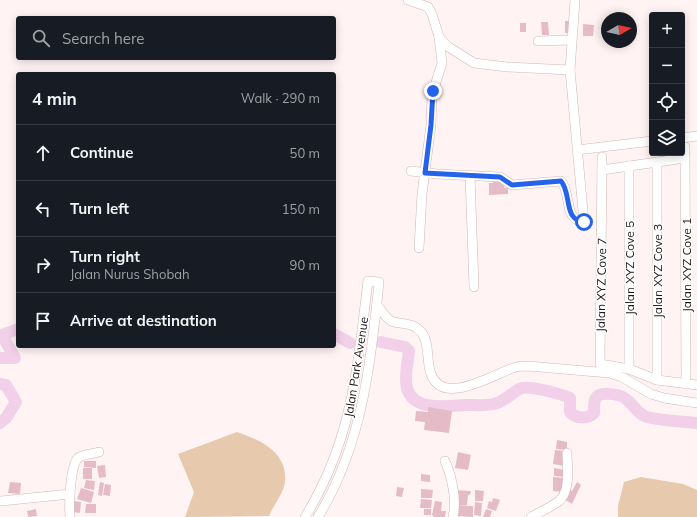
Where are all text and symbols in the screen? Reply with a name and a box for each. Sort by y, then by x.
north arrow [601,12,637,48]
map controls [649,12,685,156]
button: + [649,12,685,48]
search box [16,16,336,60]
icon: search [30,27,52,49]
text: Search here [62,29,144,48]
button: − [649,48,685,84]
route end [424,82,442,100]
button: locate [649,84,685,120]
text: 4 min [32,88,77,109]
text: Walk · 290 m [241,90,320,106]
button: layers [649,120,685,156]
icon: ahead [32,142,54,164]
text: Continue [70,143,133,162]
text: 50 m [290,145,320,161]
icon: left [32,198,54,220]
text: Turn left [70,199,129,218]
text: 150 m [282,201,320,217]
route start [575,213,593,231]
street label: Jalan XYZ Cove 1 [679,218,694,312]
street label: Jalan XYZ Cove 5 [622,221,637,315]
street label: Jalan XYZ Cove 3 [650,224,665,318]
street label: Jalan XYZ Cove 7 [593,238,609,332]
text: Turn right [70,247,140,266]
icon: right [32,254,54,276]
text: 90 m [290,257,320,273]
text: Jalan Nurus Shobah [70,266,190,282]
icon: arrive [32,310,54,332]
text: Arrive at destination [70,311,217,330]
street label: Jalan Park Avenue [341,316,371,418]

